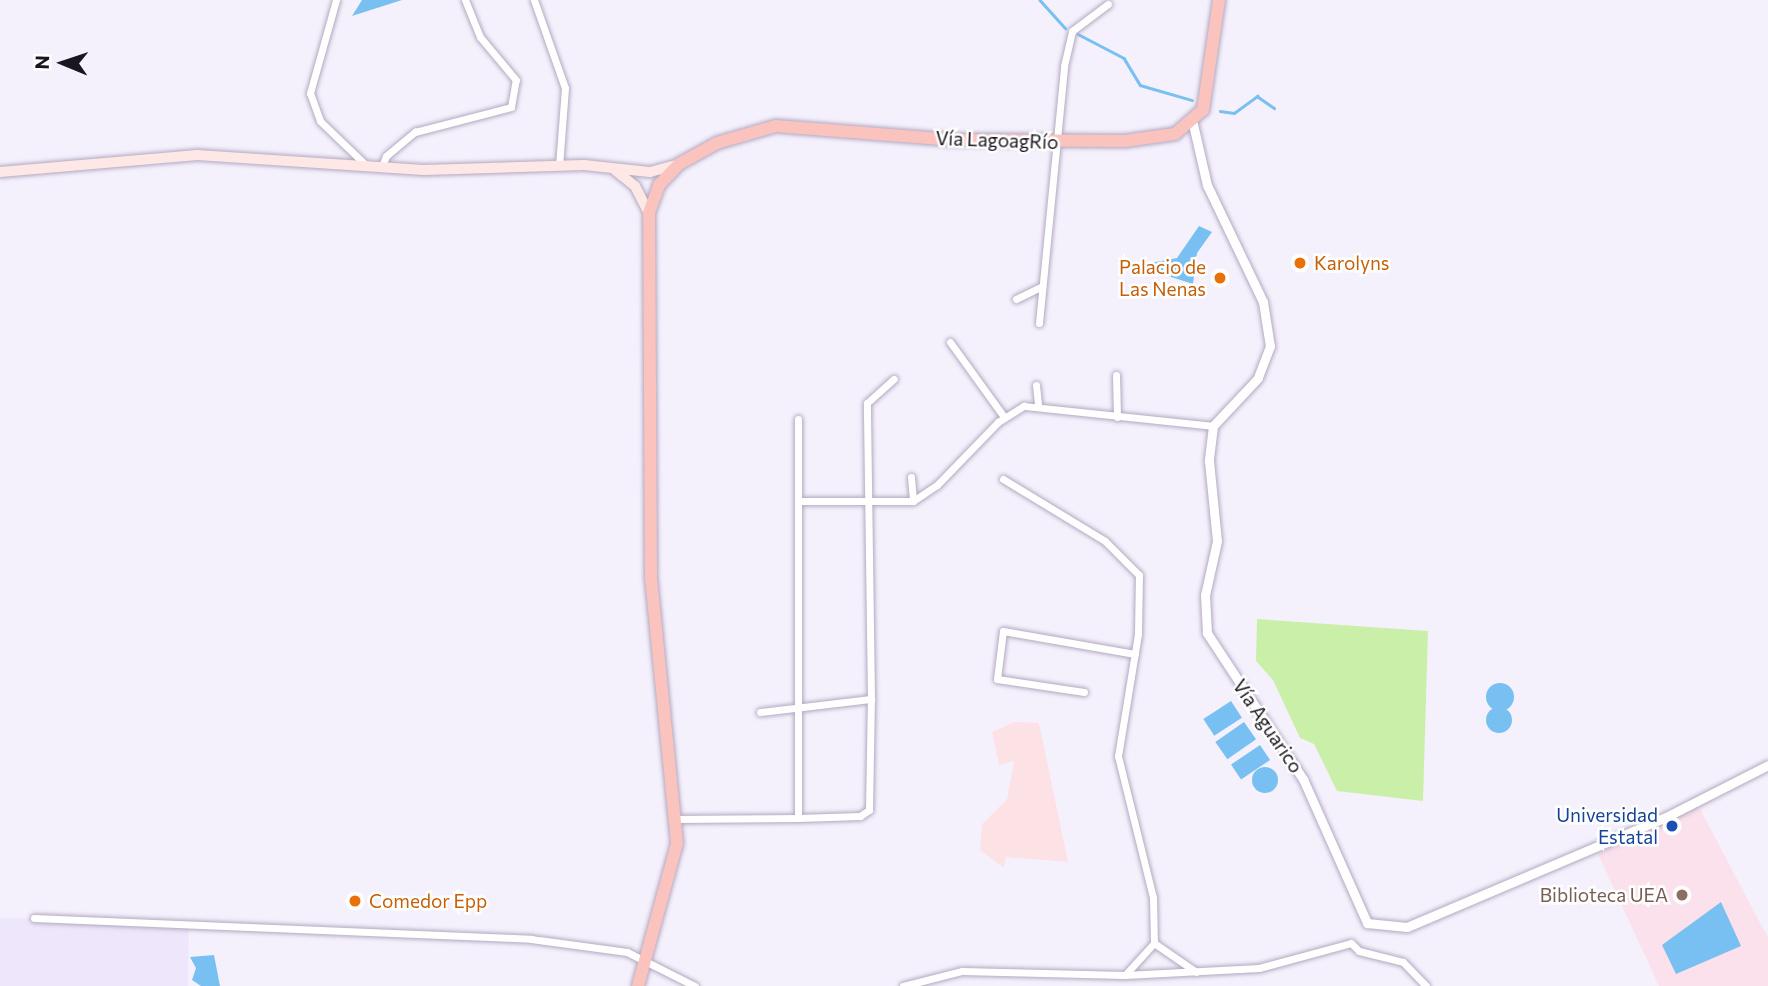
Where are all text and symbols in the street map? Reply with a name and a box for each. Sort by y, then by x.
north arrow [28,28,98,98]
text: N [30,55,53,70]
street label: Vía LagoagRío [935,126,1059,154]
place label: Karolyns [1314,252,1389,274]
marker: Karolyns [1292,255,1308,271]
place label: Palacio de Las Nenas [1119,256,1206,300]
marker: Palacio de Las Nenas [1212,270,1228,286]
street label: Vía Aguarico [1228,675,1308,777]
place label: Universidad Estatal [1556,804,1658,848]
marker: Universidad Estatal [1664,818,1680,834]
place label: Biblioteca UEA [1540,884,1668,906]
marker: Biblioteca UEA [1674,887,1690,903]
place label: Comedor Epp [369,890,487,912]
marker: Comedor Epp [347,893,363,909]

